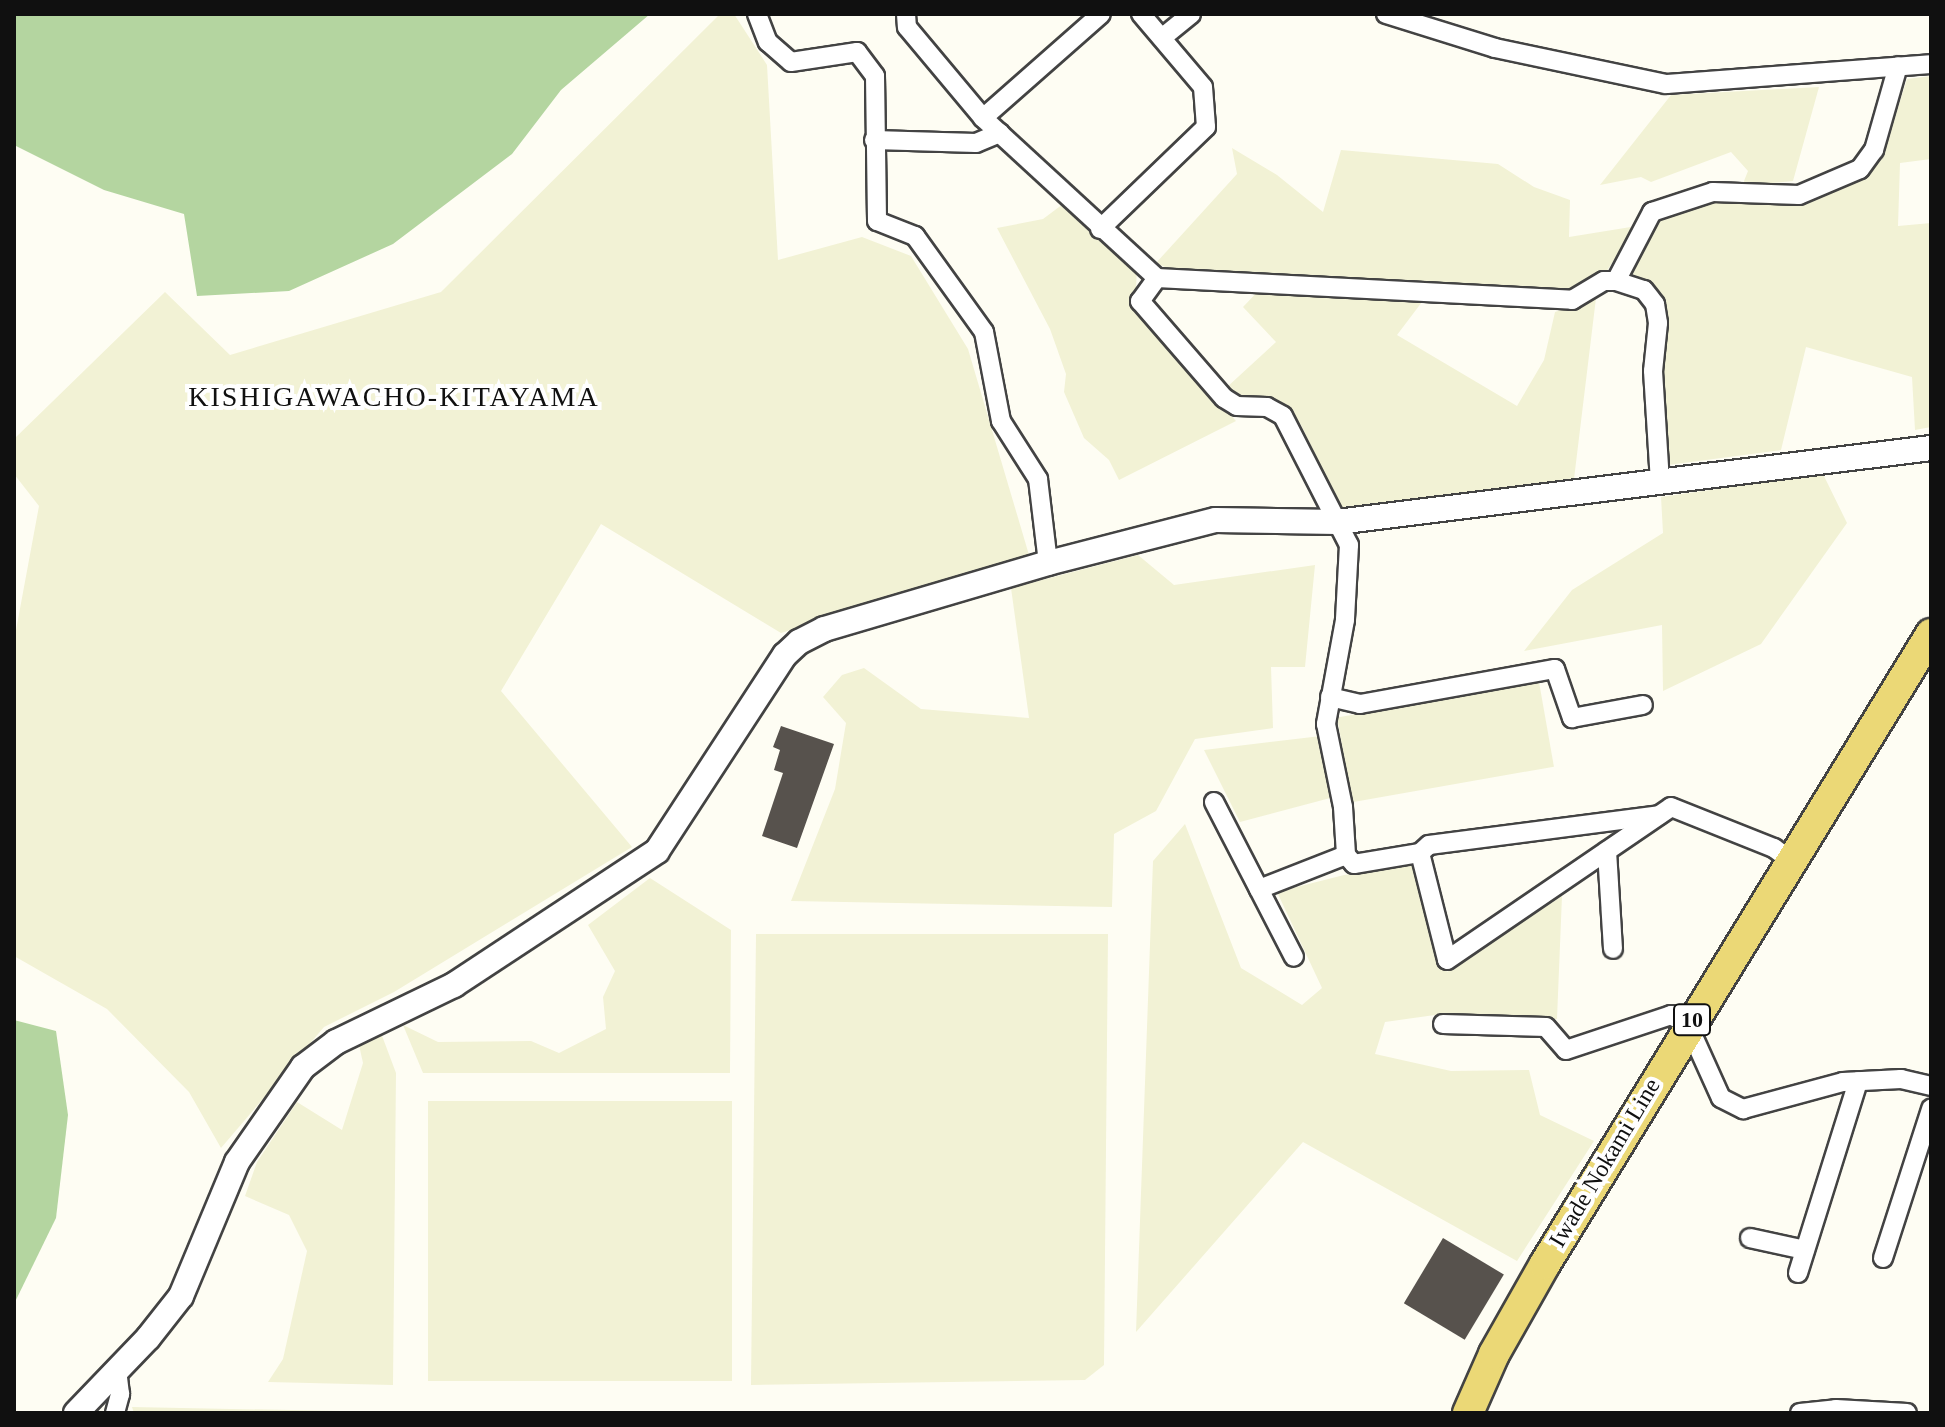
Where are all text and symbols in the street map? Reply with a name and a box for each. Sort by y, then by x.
district label: KISHIGAWACHO-KITAYAMA [199,380,589,414]
road number: 10 [1670,1002,1714,1038]
street label: Iwade Nokami Line [1538,1064,1672,1262]

